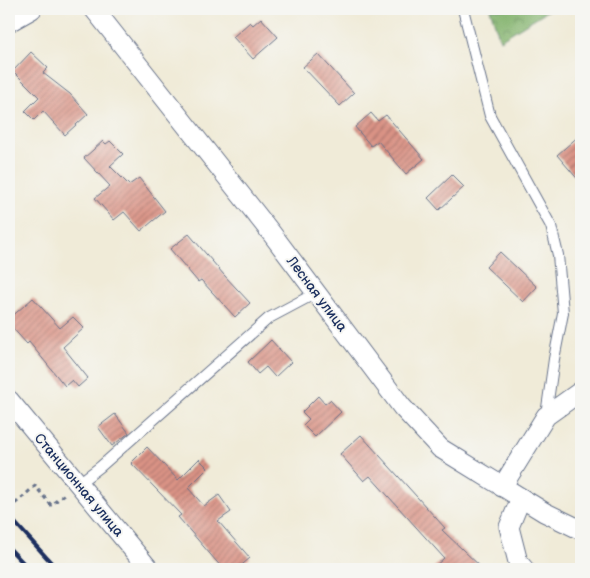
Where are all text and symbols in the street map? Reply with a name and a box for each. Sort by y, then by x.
street label: Лесная улица [283,252,351,336]
street label: Станционная улица [31,430,128,541]

